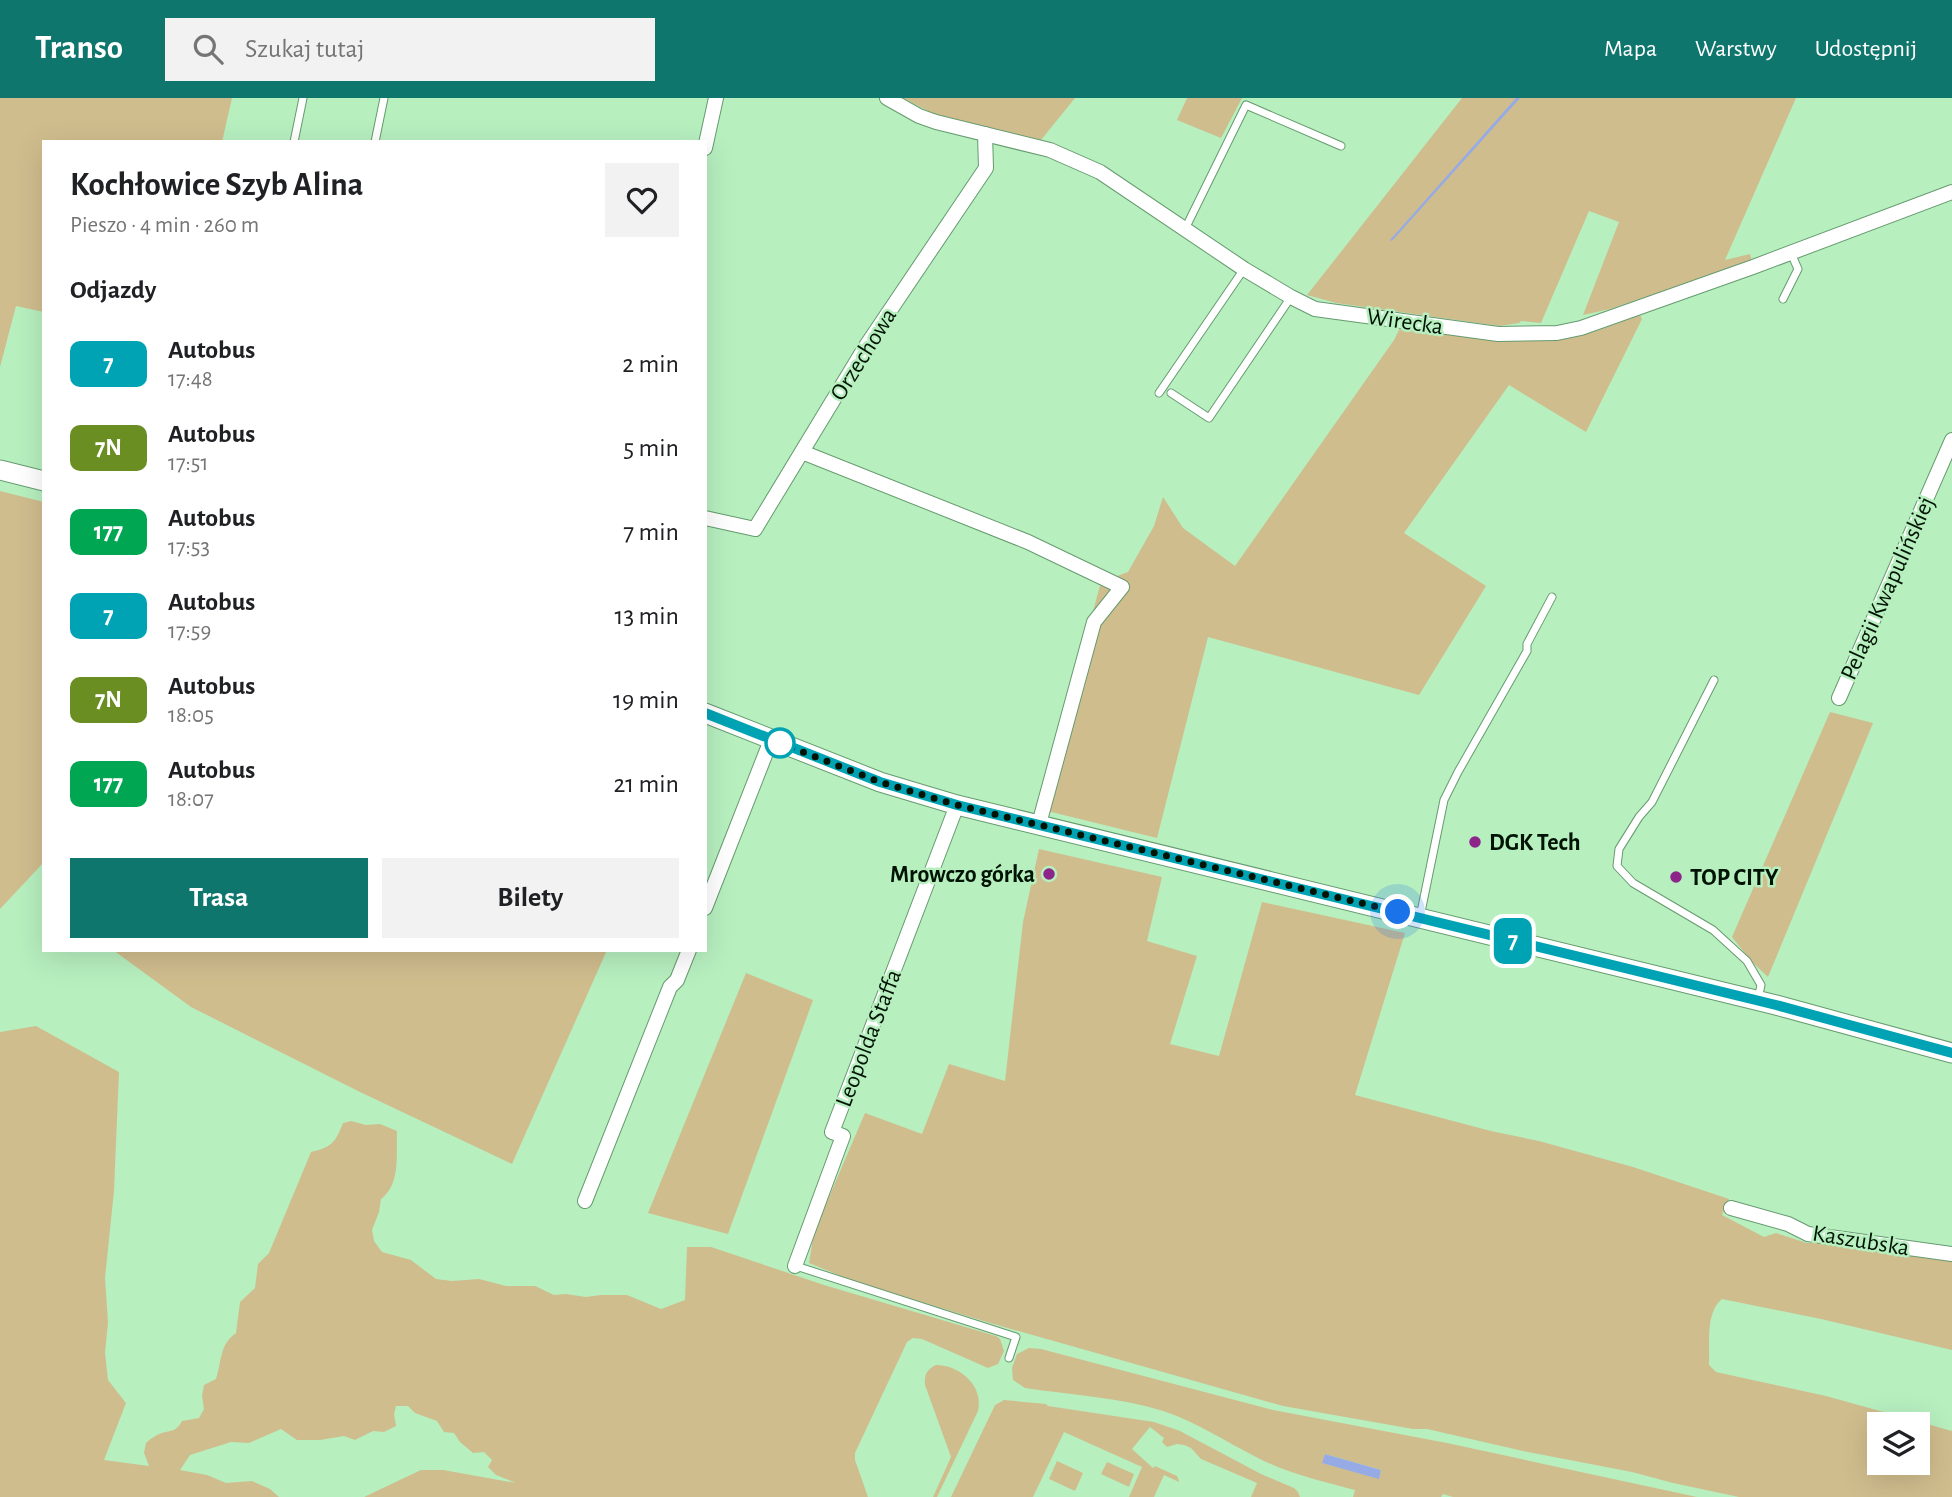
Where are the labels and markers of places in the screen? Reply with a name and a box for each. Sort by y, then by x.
unlabelled marker [765,728,795,758]
place label: DGK Tech [1489,831,1581,855]
marker: DGK Tech [1467,834,1483,850]
place label: Mrowczo górka [890,863,1035,887]
marker: Mrowczo górka [1041,866,1057,882]
place label: TOP CITY [1690,866,1779,890]
marker: TOP CITY [1668,869,1684,885]

